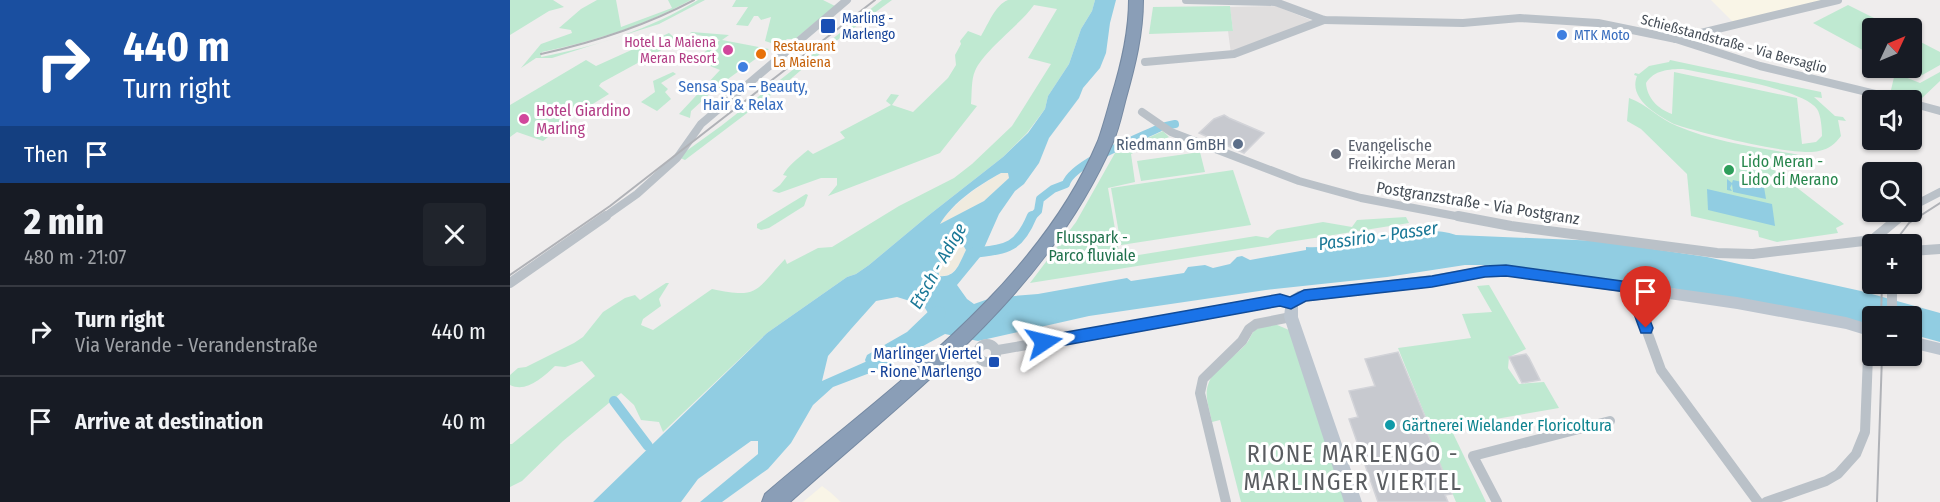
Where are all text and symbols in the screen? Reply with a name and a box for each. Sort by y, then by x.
place label: Marling - Marlengo [842,10,895,43]
street label: Schießstandstraße - Via Bersaglio [1639,11,1829,77]
marker: Marling - Marlengo [819,17,837,35]
north arrow [1862,18,1922,78]
map controls [1862,18,1922,366]
text: 440 m [123,22,230,72]
icon: right [24,24,102,102]
place label: MTK Moto [1574,27,1630,44]
marker: MTK Moto [1555,28,1569,42]
place label: Hotel La Maiena Meran Resort [624,34,716,67]
place label: Restaurant La Maiena [773,38,836,71]
marker: Hotel La Maiena Meran Resort [721,43,735,57]
marker: Restaurant La Maiena [754,47,768,61]
marker: Sensa Spa – Beauty, Hair & Relax [736,60,750,74]
text: Turn right [123,73,231,105]
place label: Sensa Spa – Beauty, Hair & Relax [678,77,808,114]
button: sound [1862,90,1922,150]
place label: Hotel Giardino Marling [536,101,631,138]
marker: Hotel Giardino Marling [517,112,531,126]
place label: Riedmann GmBH [1116,135,1226,154]
place label: Evangelische Freikirche Meran [1348,136,1456,173]
marker: Riedmann GmBH [1231,137,1245,151]
icon: arrive [80,138,113,171]
text: Then [24,141,68,168]
marker: Evangelische Freikirche Meran [1329,147,1343,161]
place label: Lido Meran - Lido di Merano [1741,152,1838,189]
button: search [1862,162,1922,222]
marker: Lido Meran - Lido di Merano [1722,163,1736,177]
street label: Postgranzstraße - Via Postgranz [1375,178,1581,228]
text: 2 min [24,200,104,244]
button: close [423,203,486,266]
water label: Passirio - Passer [1317,217,1440,255]
water label: Etsch - Adige [905,219,972,313]
park label: Flusspark - Parco fluviale [1048,228,1136,265]
button: + [1862,234,1922,294]
text: 480 m · 21:07 [24,245,126,269]
pin [1620,266,1671,328]
icon: arrive [1629,275,1662,308]
text: Turn right [75,306,164,333]
button: − [1862,306,1922,366]
position arrow [1012,310,1076,374]
icon: right [24,315,57,348]
text: 440 m [431,318,486,345]
text: Via Verande - Verandenstraße [75,333,318,357]
place label: Marlinger Viertel - Rione Marlengo [870,344,982,381]
marker: Marlinger Viertel - Rione Marlengo [987,355,1001,369]
icon: arrive [24,405,57,438]
text: Arrive at destination [75,408,263,435]
text: 40 m [442,408,486,435]
place label: Gärtnerei Wielander Floricoltura [1402,416,1612,435]
marker: Gärtnerei Wielander Floricoltura [1383,418,1397,432]
district label: RIONE MARLENGO - MARLINGER VIERTEL [1244,440,1462,496]

